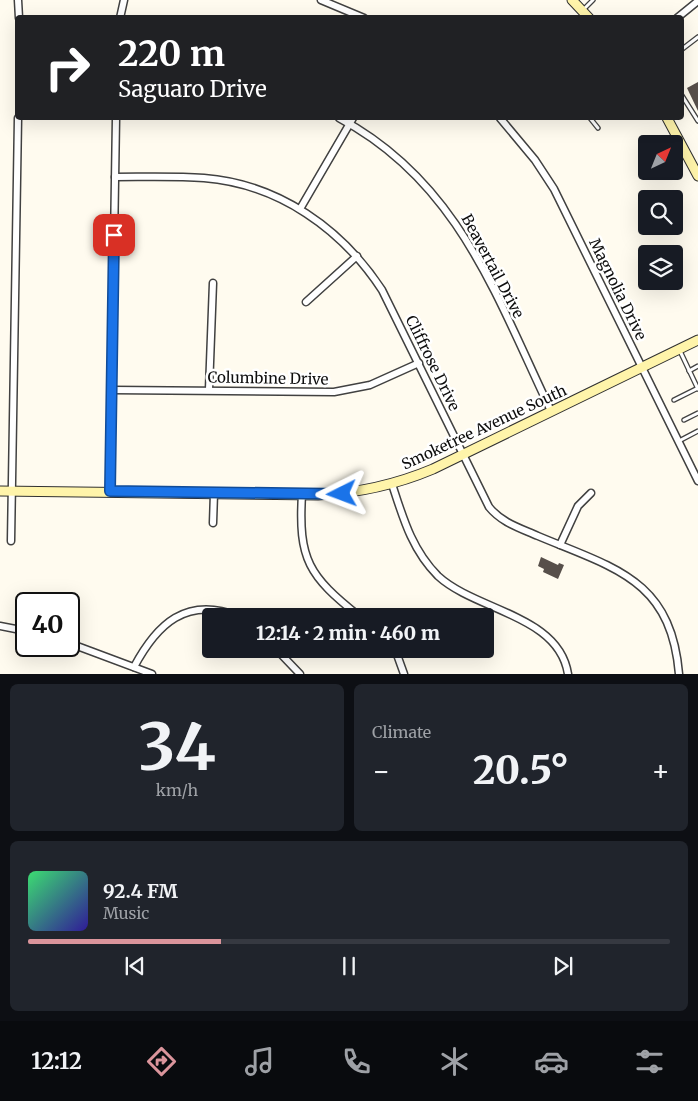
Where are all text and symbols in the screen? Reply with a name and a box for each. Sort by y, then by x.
text: 220 m [118,32,225,76]
icon: right [35,35,100,100]
text: Saguaro Drive [118,75,267,103]
north arrow [638,135,682,180]
map controls [638,135,683,290]
button: search [638,190,683,235]
street label: Beavertail Drive [458,211,528,321]
pin [93,214,135,256]
icon: arrive [100,221,128,249]
street label: Magnolia Drive [585,235,651,343]
button: layers [638,245,683,290]
street label: Cliffrose Drive [402,312,464,414]
street label: Columbine Drive [207,367,329,389]
street label: Smoketree Avenue South [398,380,570,474]
position arrow [315,467,367,519]
speed limit sign: 40 [15,592,80,657]
text: 12:14 · 2 min · 460 m [256,621,440,645]
text: 34 [138,706,216,788]
text: Climate [372,722,431,742]
text: 20.5° [473,747,569,794]
text: − [372,753,391,789]
text: + [651,753,670,789]
text: km/h [156,780,198,800]
text: 92.4 FM [103,879,178,903]
text: Music [103,903,149,923]
icon: previous [121,952,149,980]
icon: pause [335,952,363,980]
icon: next [549,952,577,980]
icon: directions [144,1044,179,1079]
icon: music [242,1044,277,1079]
icon: phone [339,1044,374,1079]
icon: climate [437,1044,472,1079]
icon: car [534,1044,569,1079]
icon: filters [632,1044,667,1079]
text: 12:12 [31,1047,82,1075]

